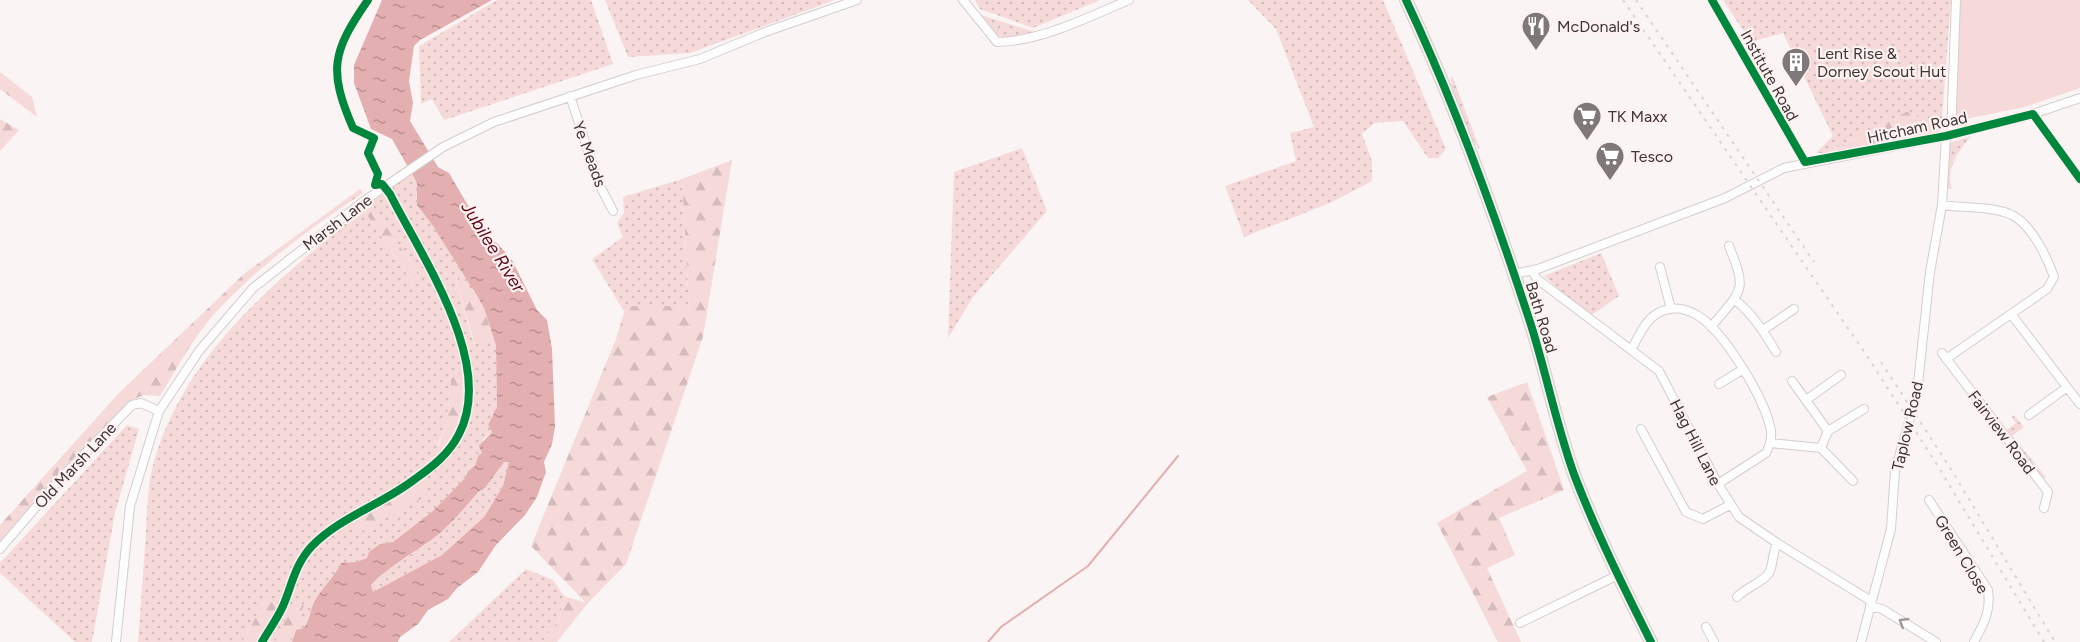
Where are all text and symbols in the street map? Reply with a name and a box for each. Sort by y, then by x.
restaurant icon: McDonald's [1520,10,1552,52]
place label: McDonald's [1557,17,1640,36]
street label: Institute Road [1737,26,1802,124]
place label: Lent Rise & Dorney Scout Hut [1817,44,1946,81]
building icon: Lent Rise & Dorney Scout Hut [1780,46,1812,88]
supermarket icon: TK Maxx [1571,100,1603,142]
place label: TK Maxx [1608,107,1668,126]
street label: Hitcham Road [1865,108,1969,147]
street label: Ye Meads [569,119,610,190]
supermarket icon: Tesco [1594,140,1626,182]
place label: Tesco [1631,147,1673,166]
street label: Marsh Lane [299,190,376,255]
water label: Jubilee River [456,197,530,297]
street label: Bath Road [1522,279,1561,355]
street label: Taplow Road [1888,379,1927,473]
street label: Fairview Road [1964,387,2039,478]
street label: Hag Hill Lane [1666,396,1726,489]
street label: Old Marsh Lane [31,418,120,512]
street label: Green Close [1931,511,1993,597]
one-way arrow [1899,618,1909,630]

